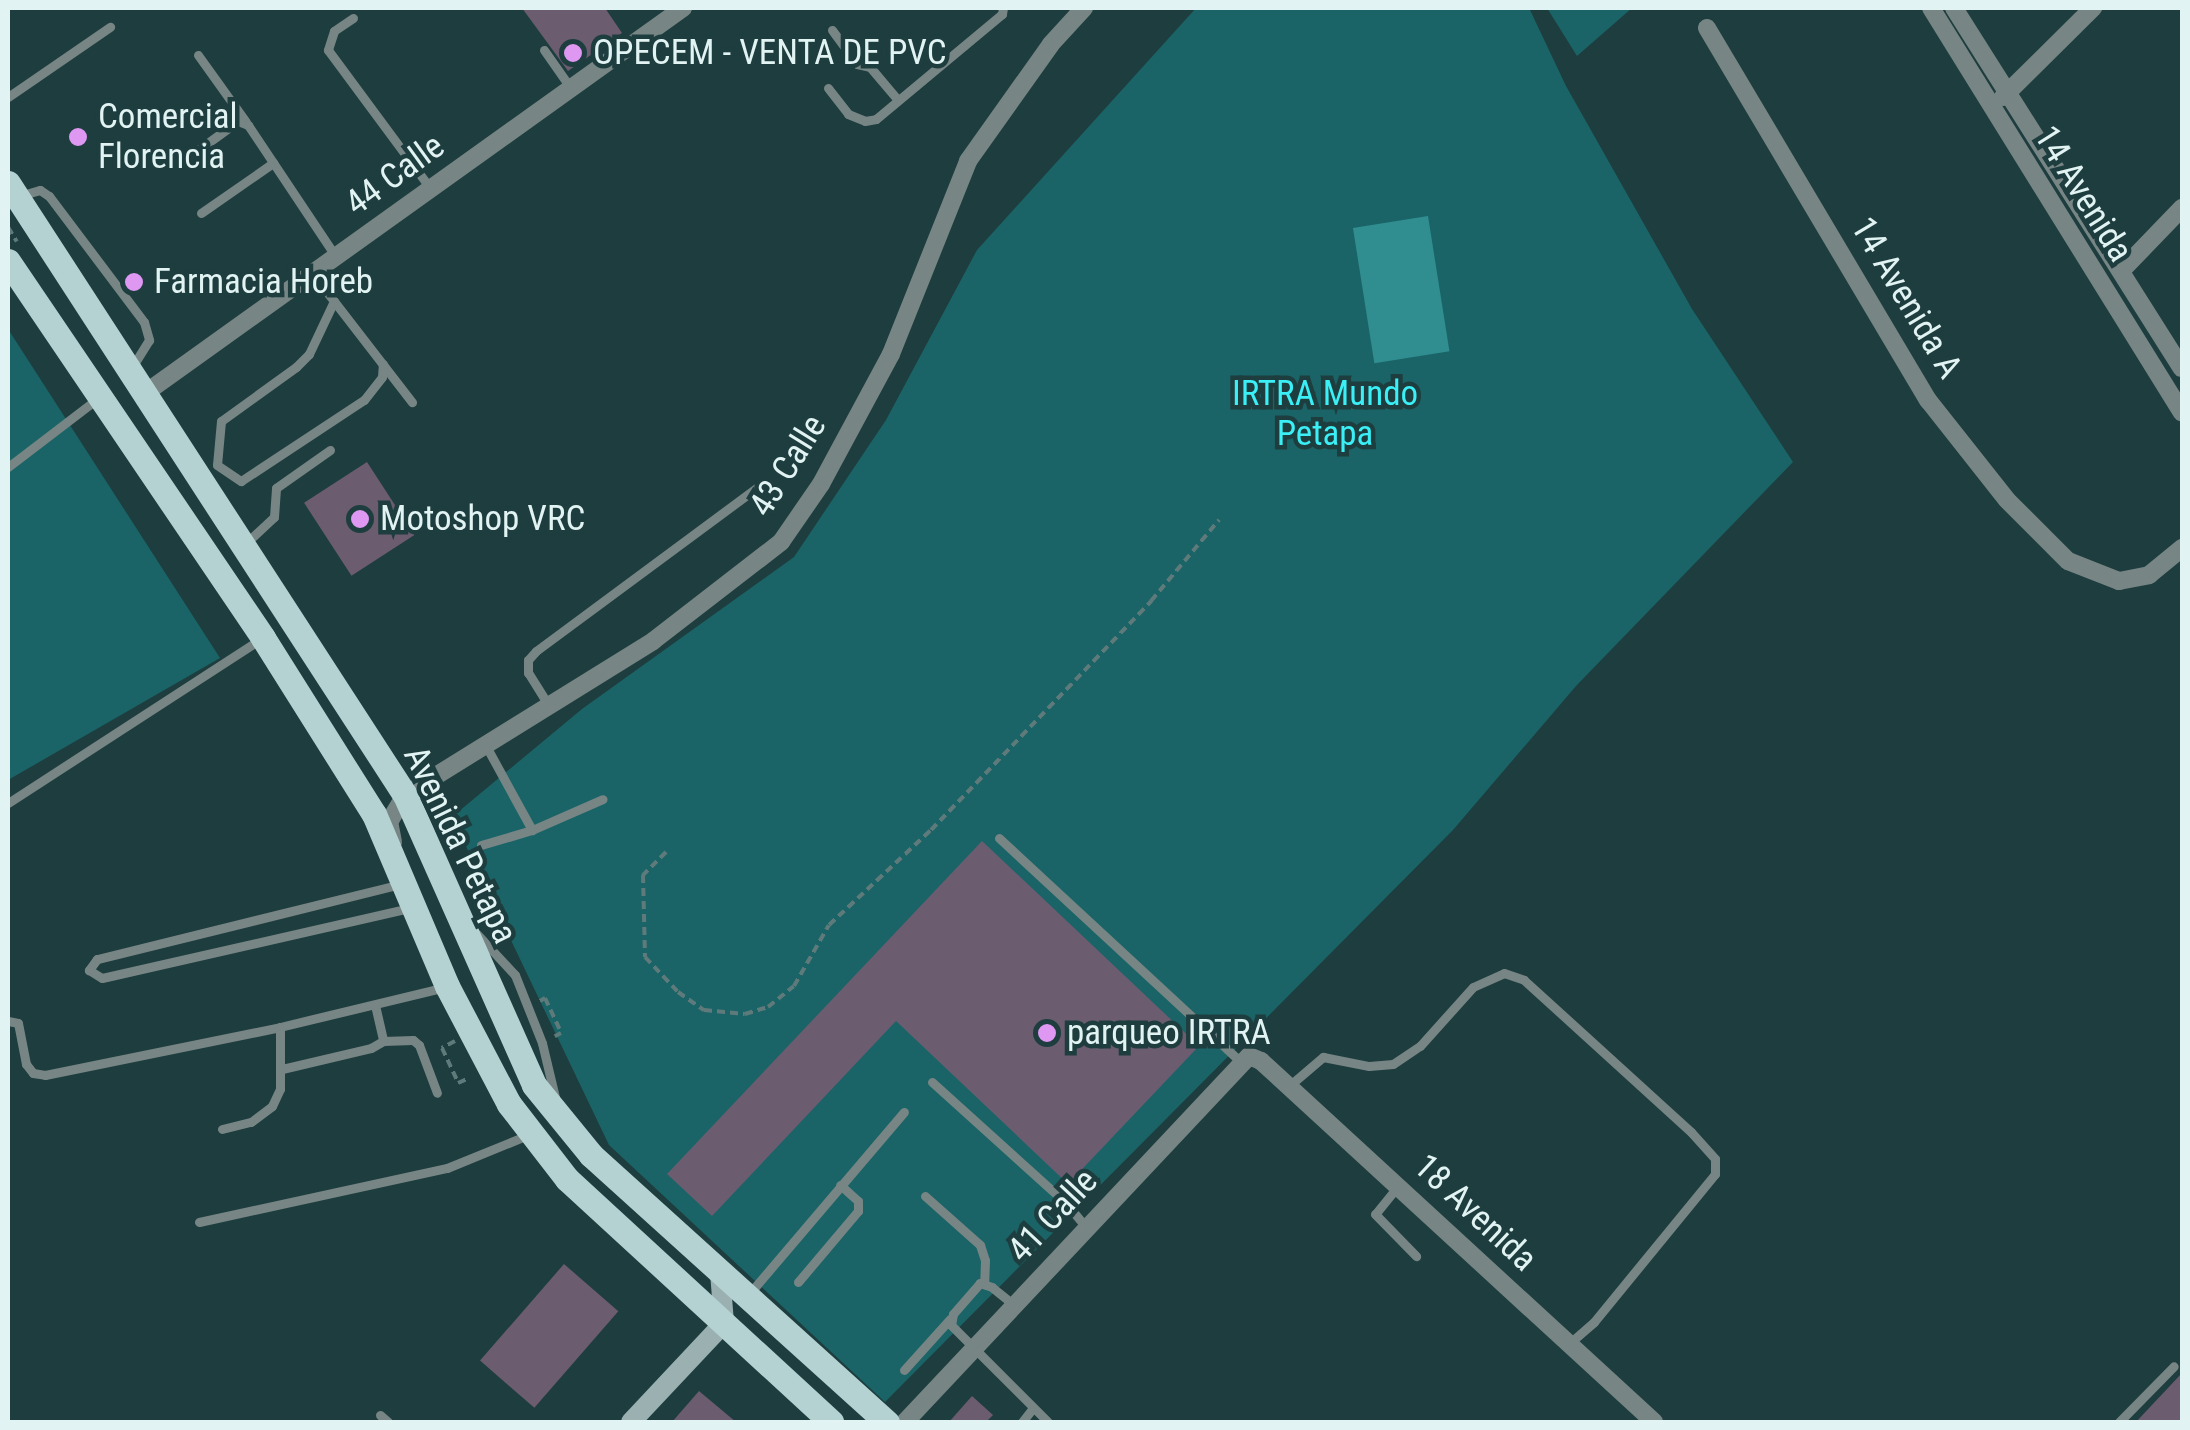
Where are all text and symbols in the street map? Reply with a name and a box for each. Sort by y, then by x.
place label: OPECEM - VENTA DE PVC [593,32,947,74]
marker: OPECEM - VENTA DE PVC [562,42,584,64]
place label: Comercial Florencia [98,96,238,178]
street label: 14 Avenida [2025,118,2141,270]
street label: 44 Calle [337,125,453,225]
marker: Comercial Florencia [67,126,89,148]
street label: 14 Avenida A [1842,210,1970,386]
place label: Farmacia Horeb [154,261,373,303]
marker: Farmacia Horeb [123,271,145,293]
park label: IRTRA Mundo Petapa [1232,373,1418,455]
street label: 43 Calle [741,408,835,524]
place label: Motoshop VRC [380,498,585,540]
marker: Motoshop VRC [349,508,371,530]
street label: Avenida Petapa [394,739,526,951]
place label: parqueo IRTRA [1067,1012,1271,1054]
marker: parqueo IRTRA [1036,1022,1058,1044]
street label: 18 Avenida [1405,1146,1545,1280]
street label: 41 Calle [1000,1161,1106,1271]

